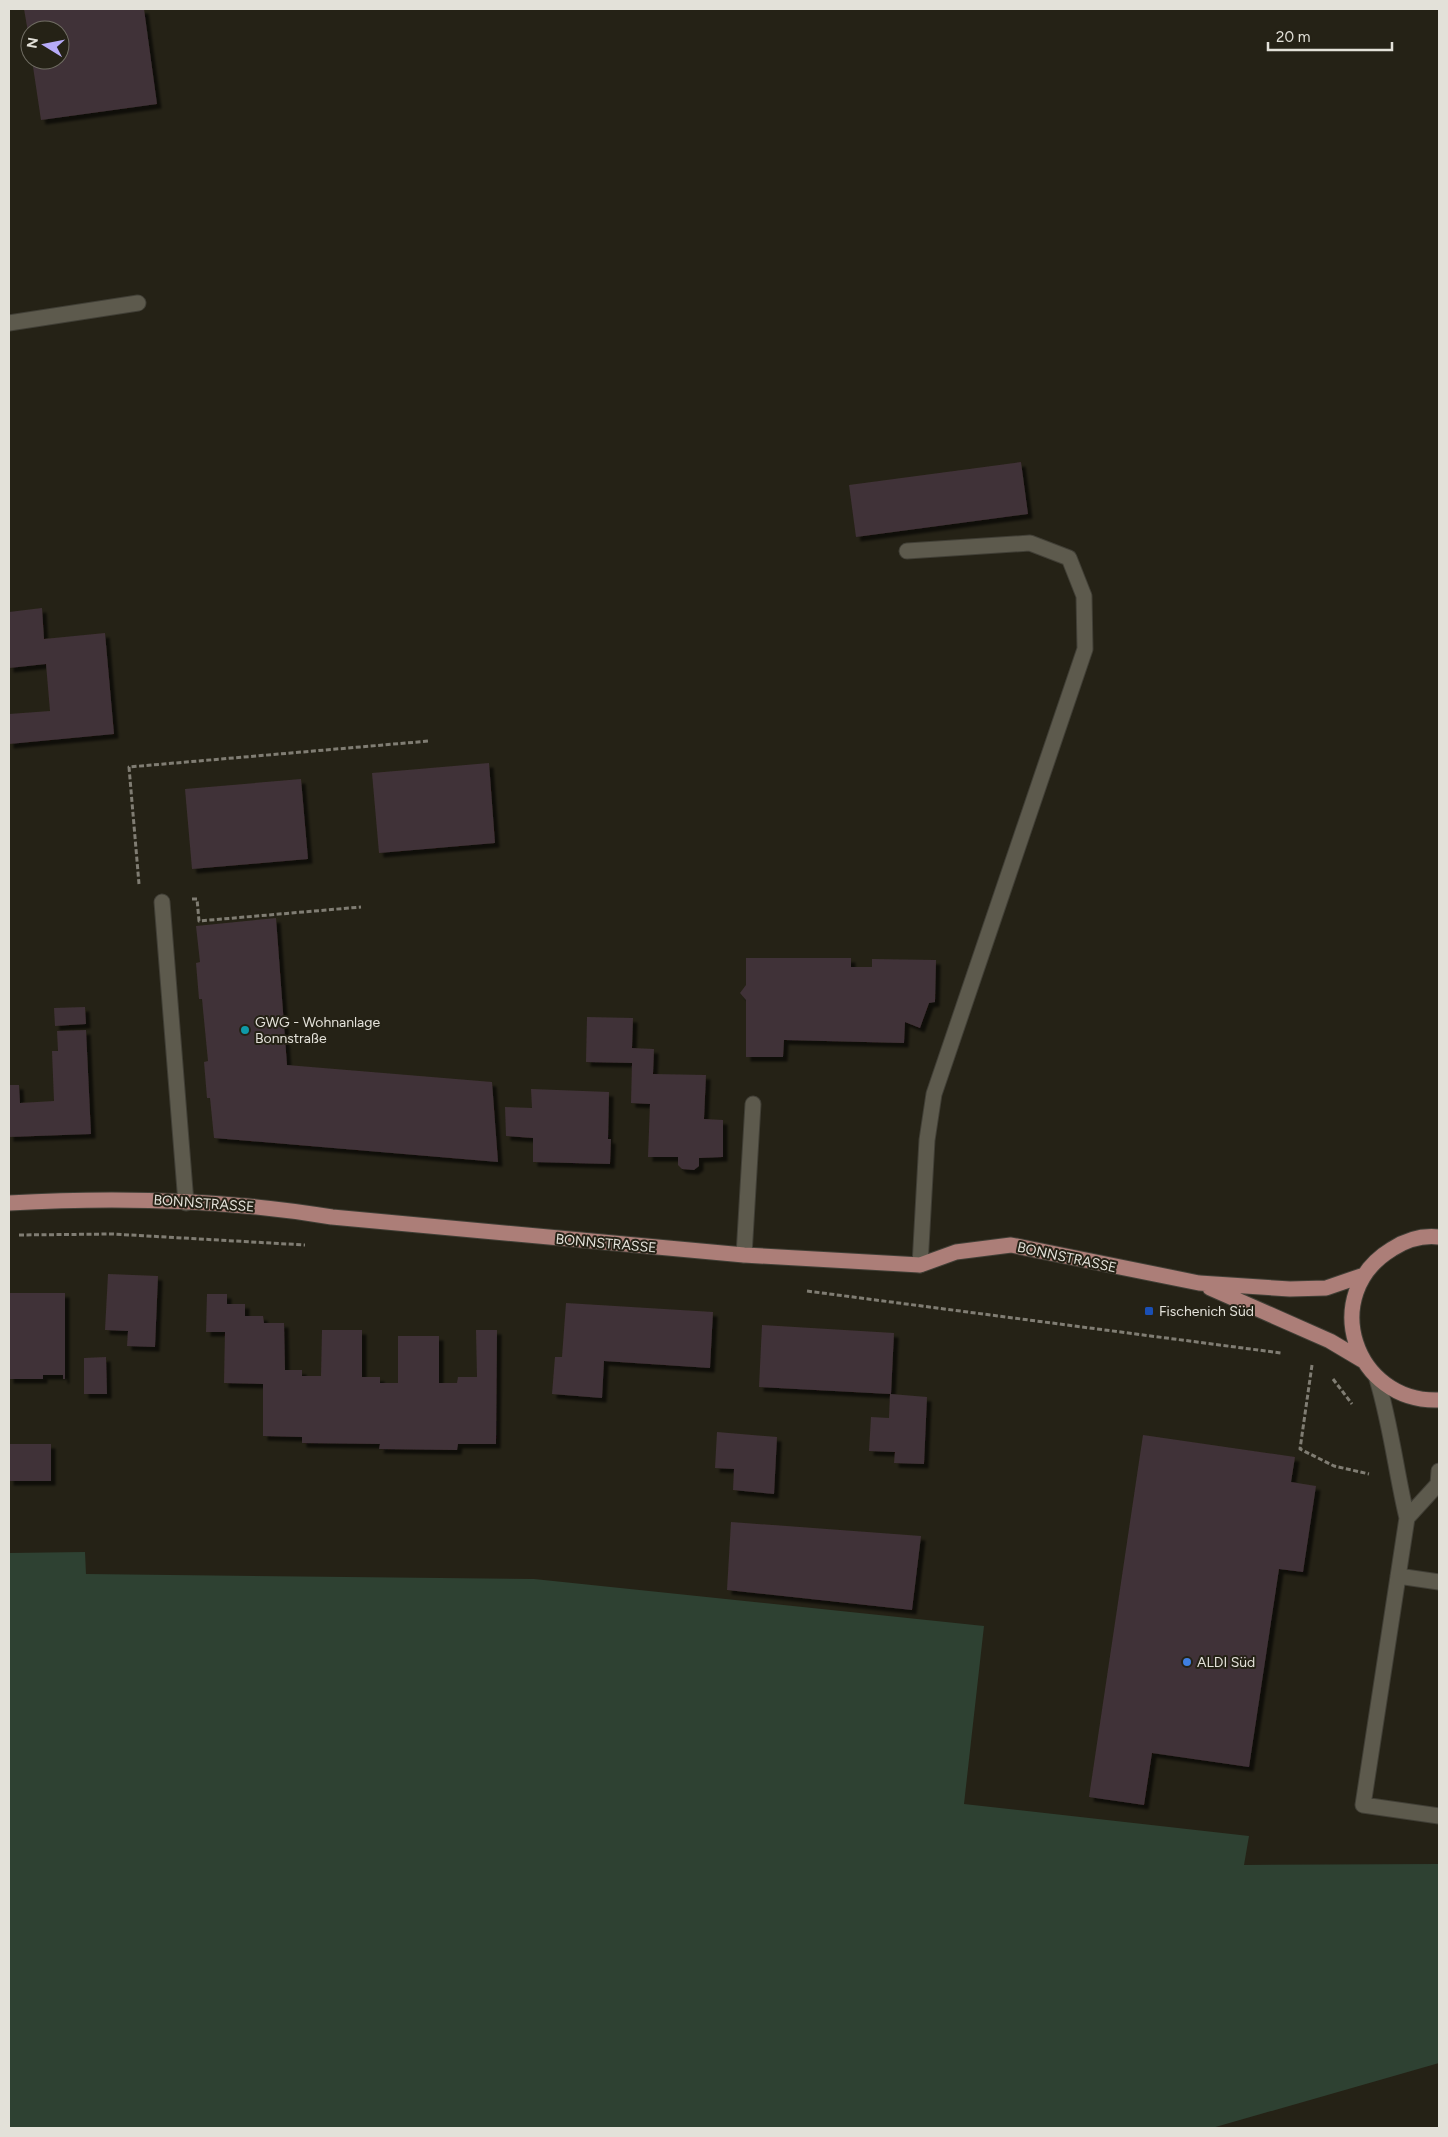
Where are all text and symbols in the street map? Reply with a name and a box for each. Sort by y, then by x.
north arrow [20,20,70,70]
scale bar [1268,20,1392,52]
text: 20 m [1276,28,1310,46]
text: N [23,36,42,50]
place label: GWG - Wohnanlage Bonnstraße [255,1014,380,1047]
marker: GWG - Wohnanlage Bonnstraße [239,1024,251,1036]
street label: BONNSTRASSE [153,1191,255,1216]
street label: BONNSTRASSE [555,1231,657,1256]
street label: BONNSTRASSE [1016,1239,1118,1276]
place label: Fischenich Süd [1159,1303,1254,1320]
marker: Fischenich Süd [1143,1305,1155,1317]
place label: ALDI Süd [1197,1654,1255,1671]
marker: ALDI Süd [1181,1656,1193,1668]

